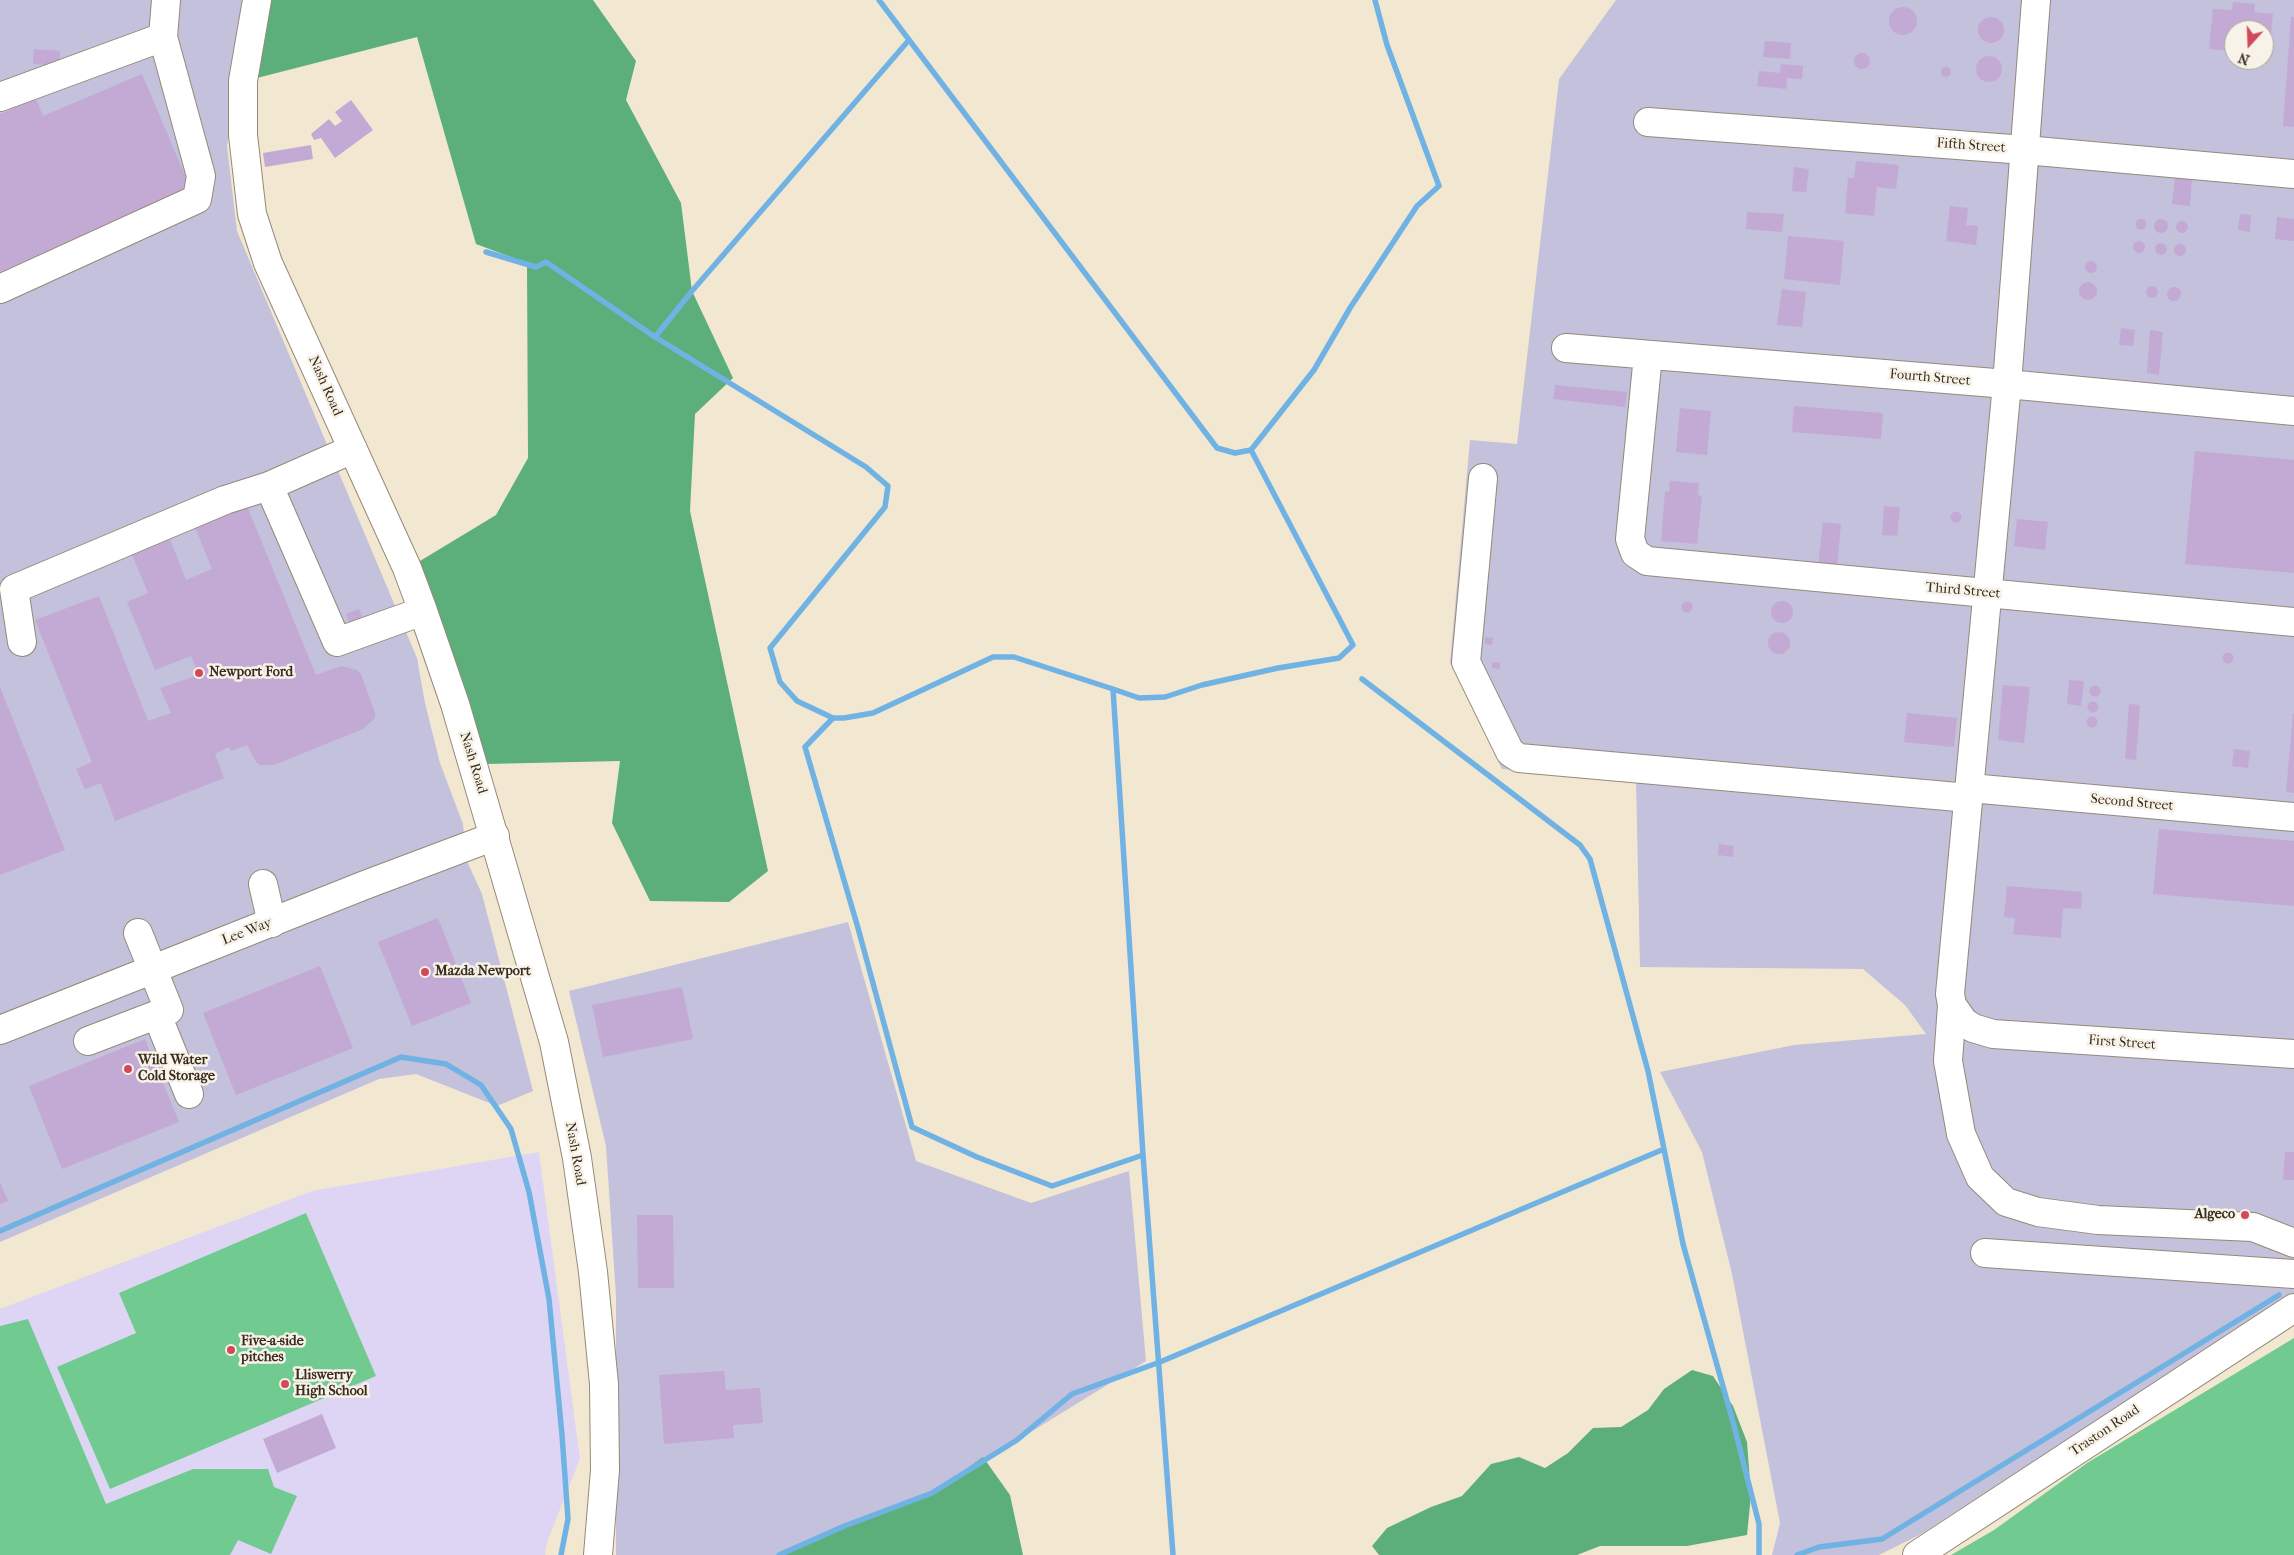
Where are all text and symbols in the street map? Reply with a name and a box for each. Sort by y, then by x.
north arrow [2224,20,2274,70]
text: N [2236,49,2252,68]
street label: Fifth Street [1936,135,2006,157]
street label: Nash Road [304,353,346,419]
street label: Fourth Street [1889,366,1971,390]
street label: Third Street [1925,579,2001,603]
place label: Newport Ford [209,665,293,681]
marker: Newport Ford [193,667,205,679]
street label: Nash Road [456,730,490,796]
street label: Second Street [2090,791,2174,815]
street label: Lee Way [220,915,274,949]
place label: Mazda Newport [435,964,531,980]
marker: Mazda Newport [419,966,431,978]
street label: First Street [2088,1032,2156,1054]
place label: Wild Water Cold Storage [138,1053,215,1086]
marker: Wild Water Cold Storage [122,1063,134,1075]
street label: Nash Road [561,1121,589,1187]
place label: Algeco [2194,1207,2235,1223]
marker: Algeco [2239,1209,2251,1221]
place label: Five-a-side pitches [241,1334,304,1366]
marker: Five-a-side pitches [225,1344,237,1356]
place label: Lliswerry High School [295,1368,368,1400]
marker: Lliswerry High School [279,1378,291,1390]
street label: Traston Road [2067,1402,2143,1460]

